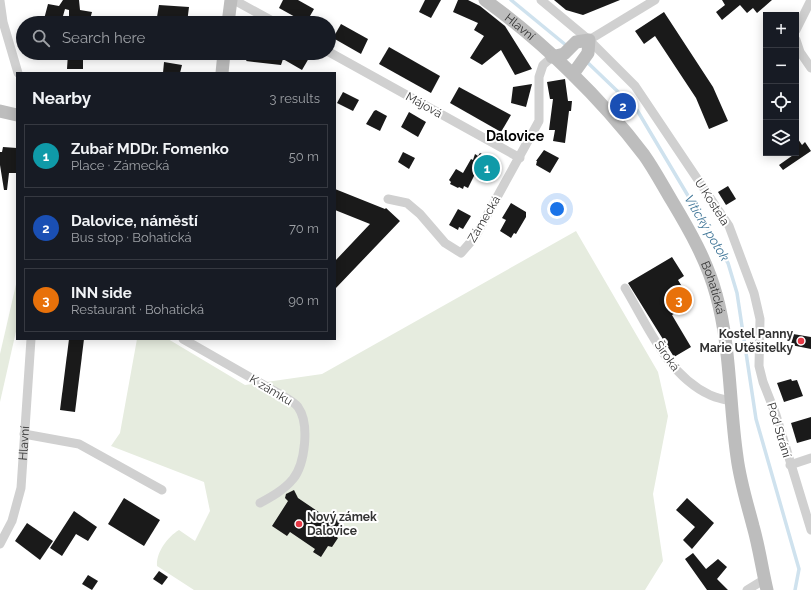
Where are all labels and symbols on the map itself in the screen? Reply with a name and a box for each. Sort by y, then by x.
street label: Hlavní [502,11,538,43]
street label: Májová [403,89,445,121]
pin: 2 [610,91,636,121]
district label: Dalovice [486,128,545,144]
pin: 1 [474,153,500,183]
street label: U Kostela [692,176,732,228]
water label: Vitický potok [681,192,733,264]
street label: Zámecká [465,193,503,245]
your location [547,199,567,219]
street label: Bohatická [698,259,728,315]
pin: 3 [666,285,692,315]
place label: Kostel Panny Marie Utěšitelky [700,327,793,355]
marker: Kostel Panny Marie Utěšitelky [796,336,806,346]
street label: Široká [652,338,682,374]
street label: K zámku [247,372,295,408]
street label: Pod Strání [764,401,794,459]
street label: Hlavní [16,425,32,461]
place label: Nový zámek Dalovice [307,510,377,538]
marker: Nový zámek Dalovice [294,519,304,529]

